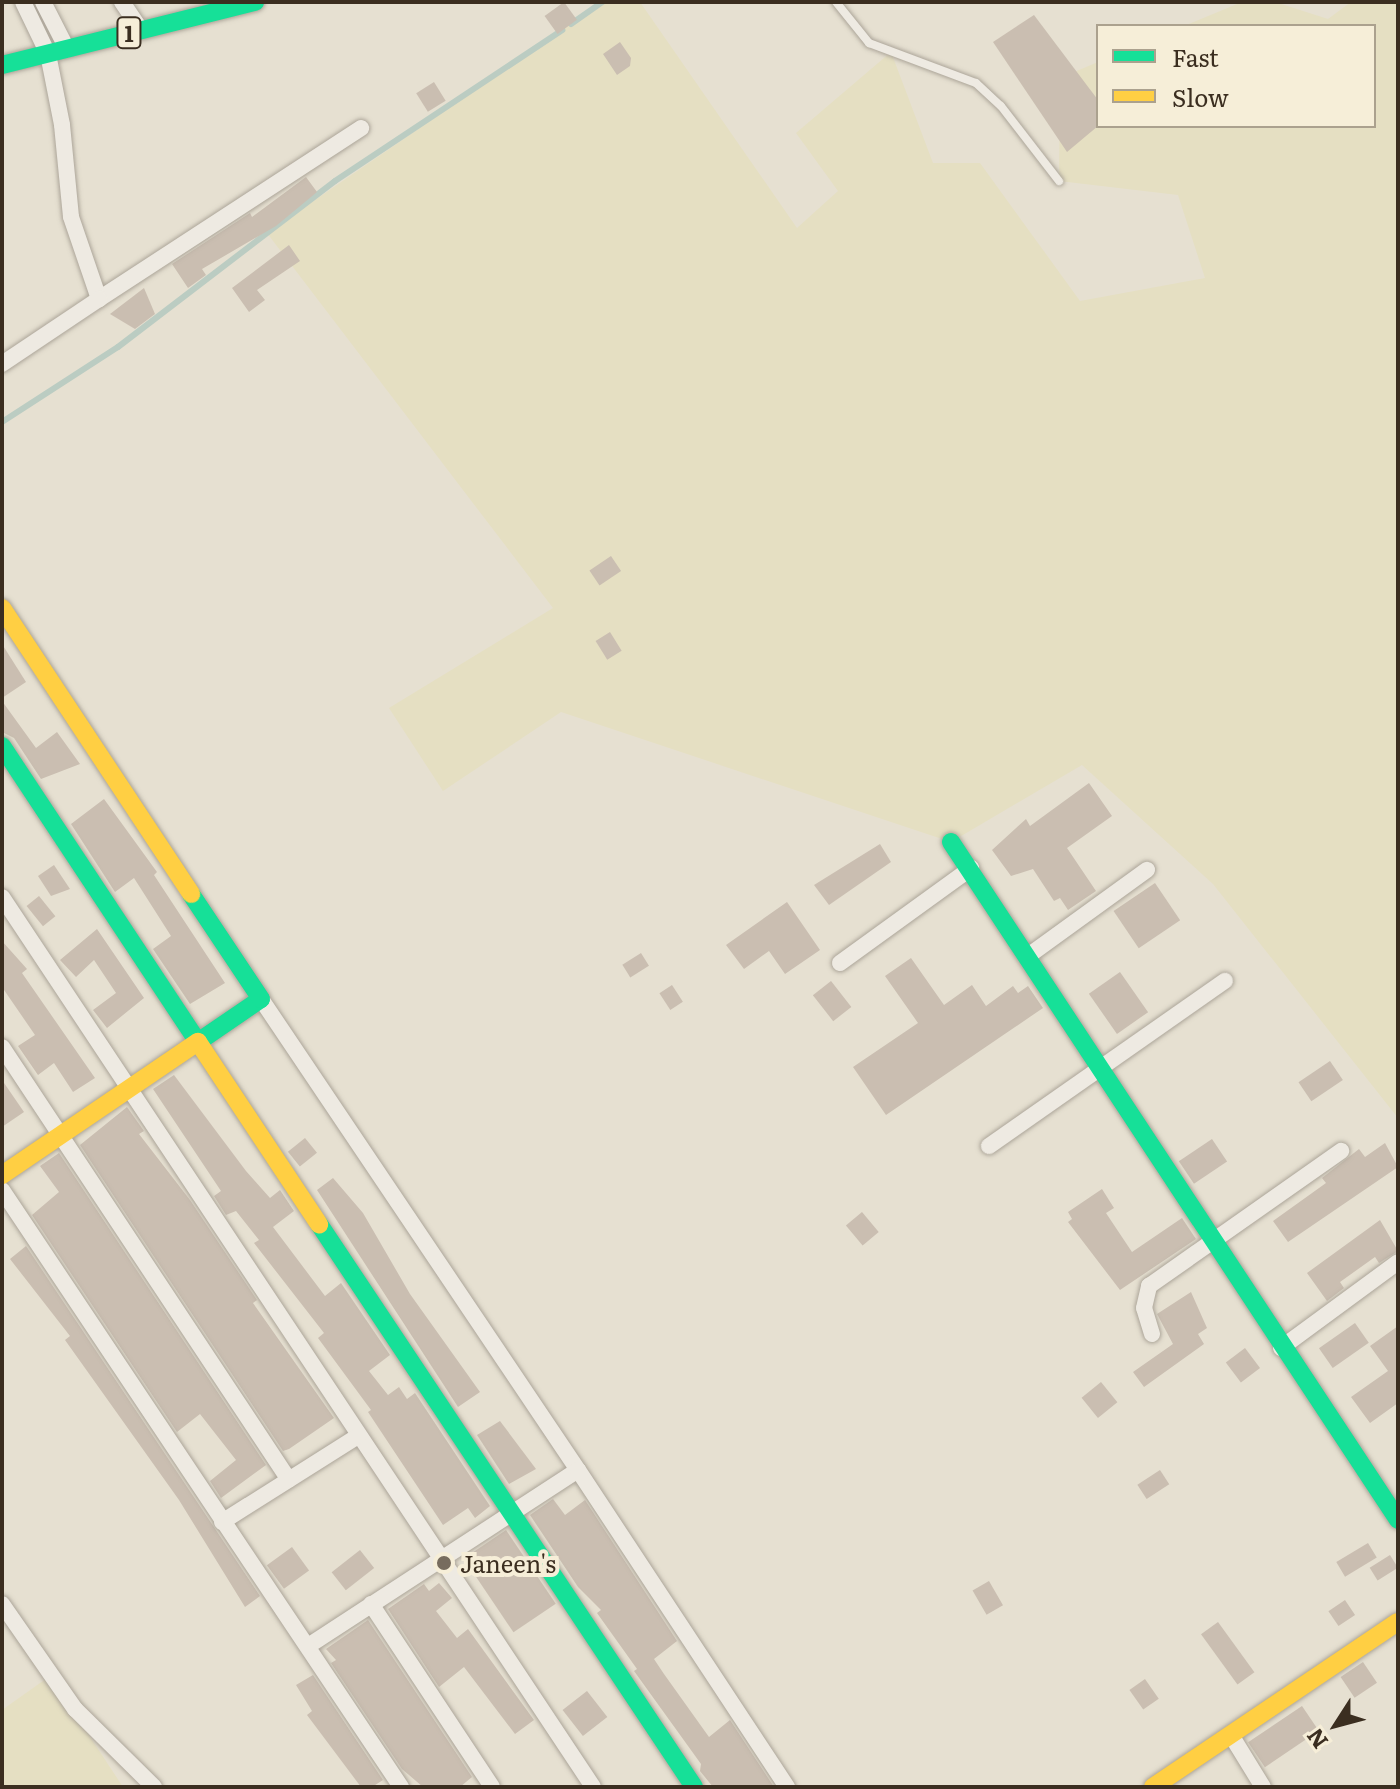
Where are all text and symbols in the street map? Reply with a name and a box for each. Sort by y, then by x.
road number: 1 [115,15,143,51]
legend [1096,24,1376,128]
text: Fast [1172,39,1219,74]
text: Slow [1172,79,1229,114]
place label: Janeen's [460,1549,556,1577]
marker: Janeen's [435,1554,453,1572]
north arrow [1296,1685,1376,1765]
text: N [1297,1722,1335,1757]

